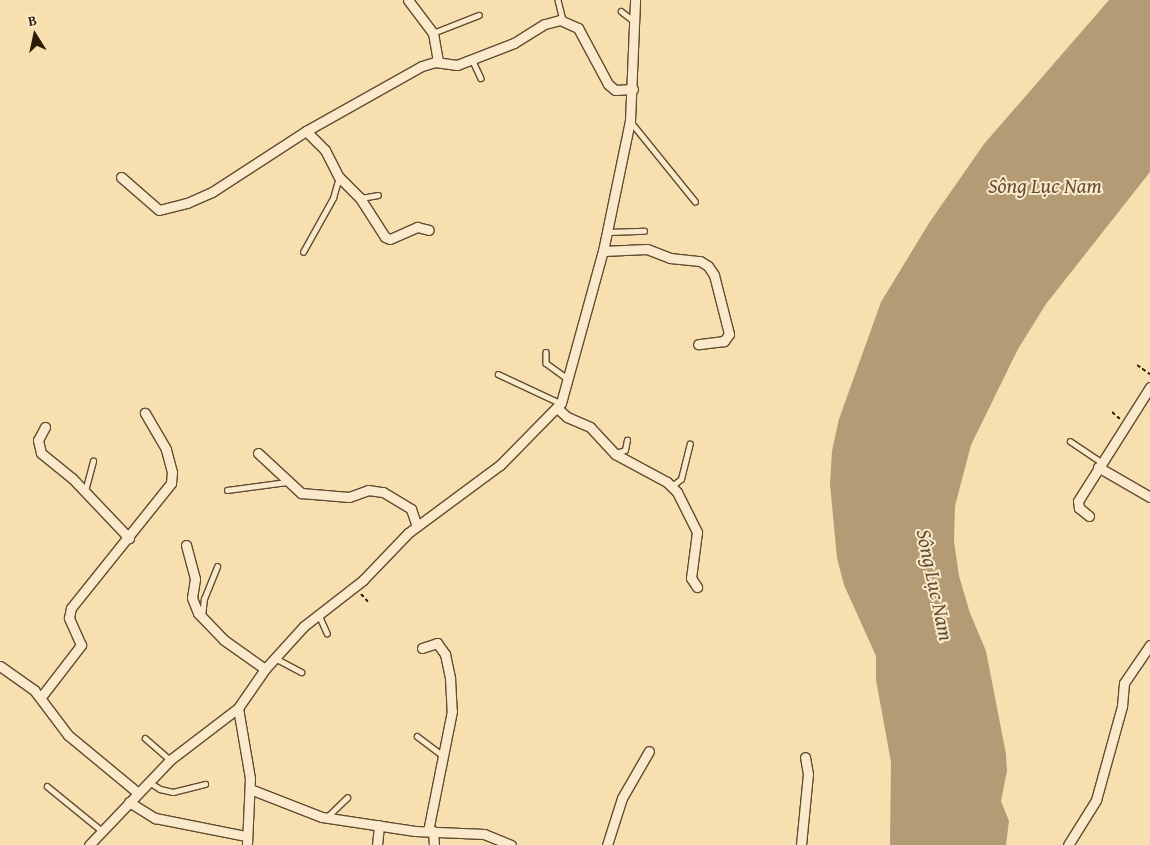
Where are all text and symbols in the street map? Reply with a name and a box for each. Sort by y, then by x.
north arrow [10,10,60,60]
text: B [26,10,38,31]
water label: Sông Lục Nam [988,173,1102,199]
water label: Sông Lục Nam [911,527,959,643]

